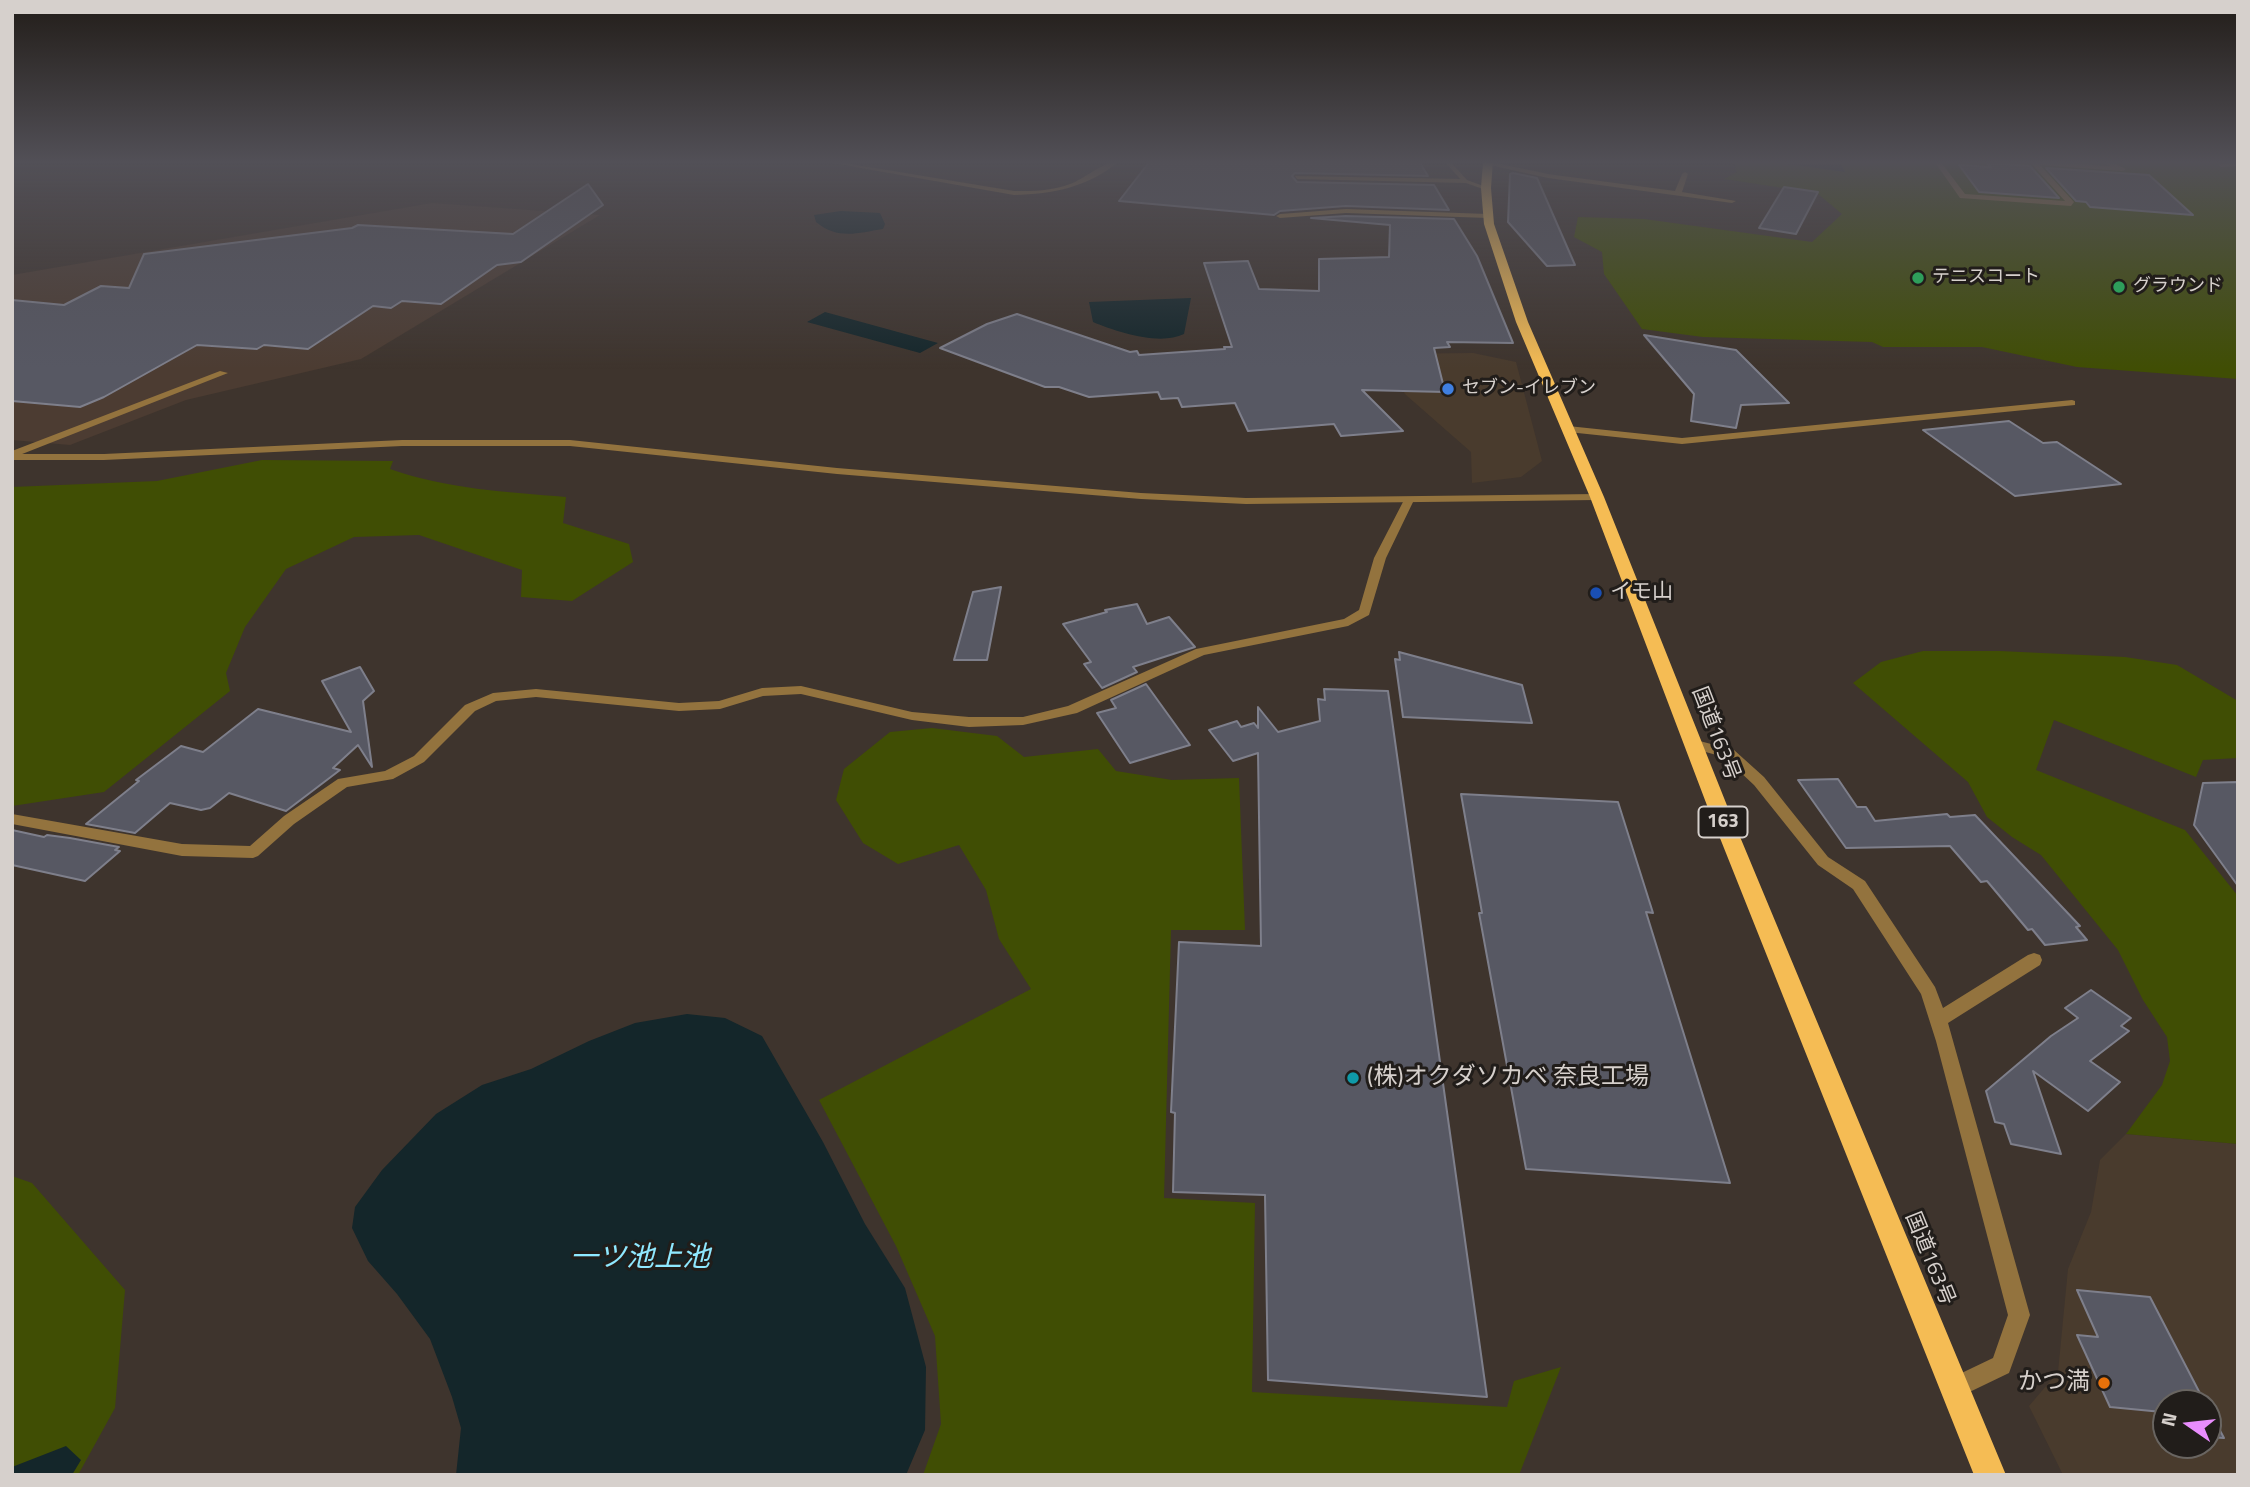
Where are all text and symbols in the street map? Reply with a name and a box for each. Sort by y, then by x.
place label: テニスコート [1932,267,2040,289]
marker: テニスコート [1910,270,1926,286]
place label: グラウンド [2133,276,2223,298]
marker: グラウンド [2111,279,2127,295]
place label: セブン-イレブン [1462,378,1596,400]
marker: セブン-イレブン [1440,381,1456,397]
place label: イモ山 [1610,580,1673,606]
marker: イモ山 [1588,585,1604,601]
street label: 国道163号 [1686,684,1744,784]
road number: 163 [1698,806,1748,838]
place label: (株)オクダソカベ 奈良工場 [1367,1064,1649,1092]
marker: (株)オクダソカベ 奈良工場 [1345,1070,1361,1086]
street label: 国道163号 [1899,1209,1959,1309]
water label: 一ツ池上池 [570,1242,710,1276]
place label: かつ満 [2018,1369,2090,1397]
marker: かつ満 [2096,1375,2112,1391]
north arrow [2152,1389,2222,1459]
text: N [2152,1409,2184,1429]

